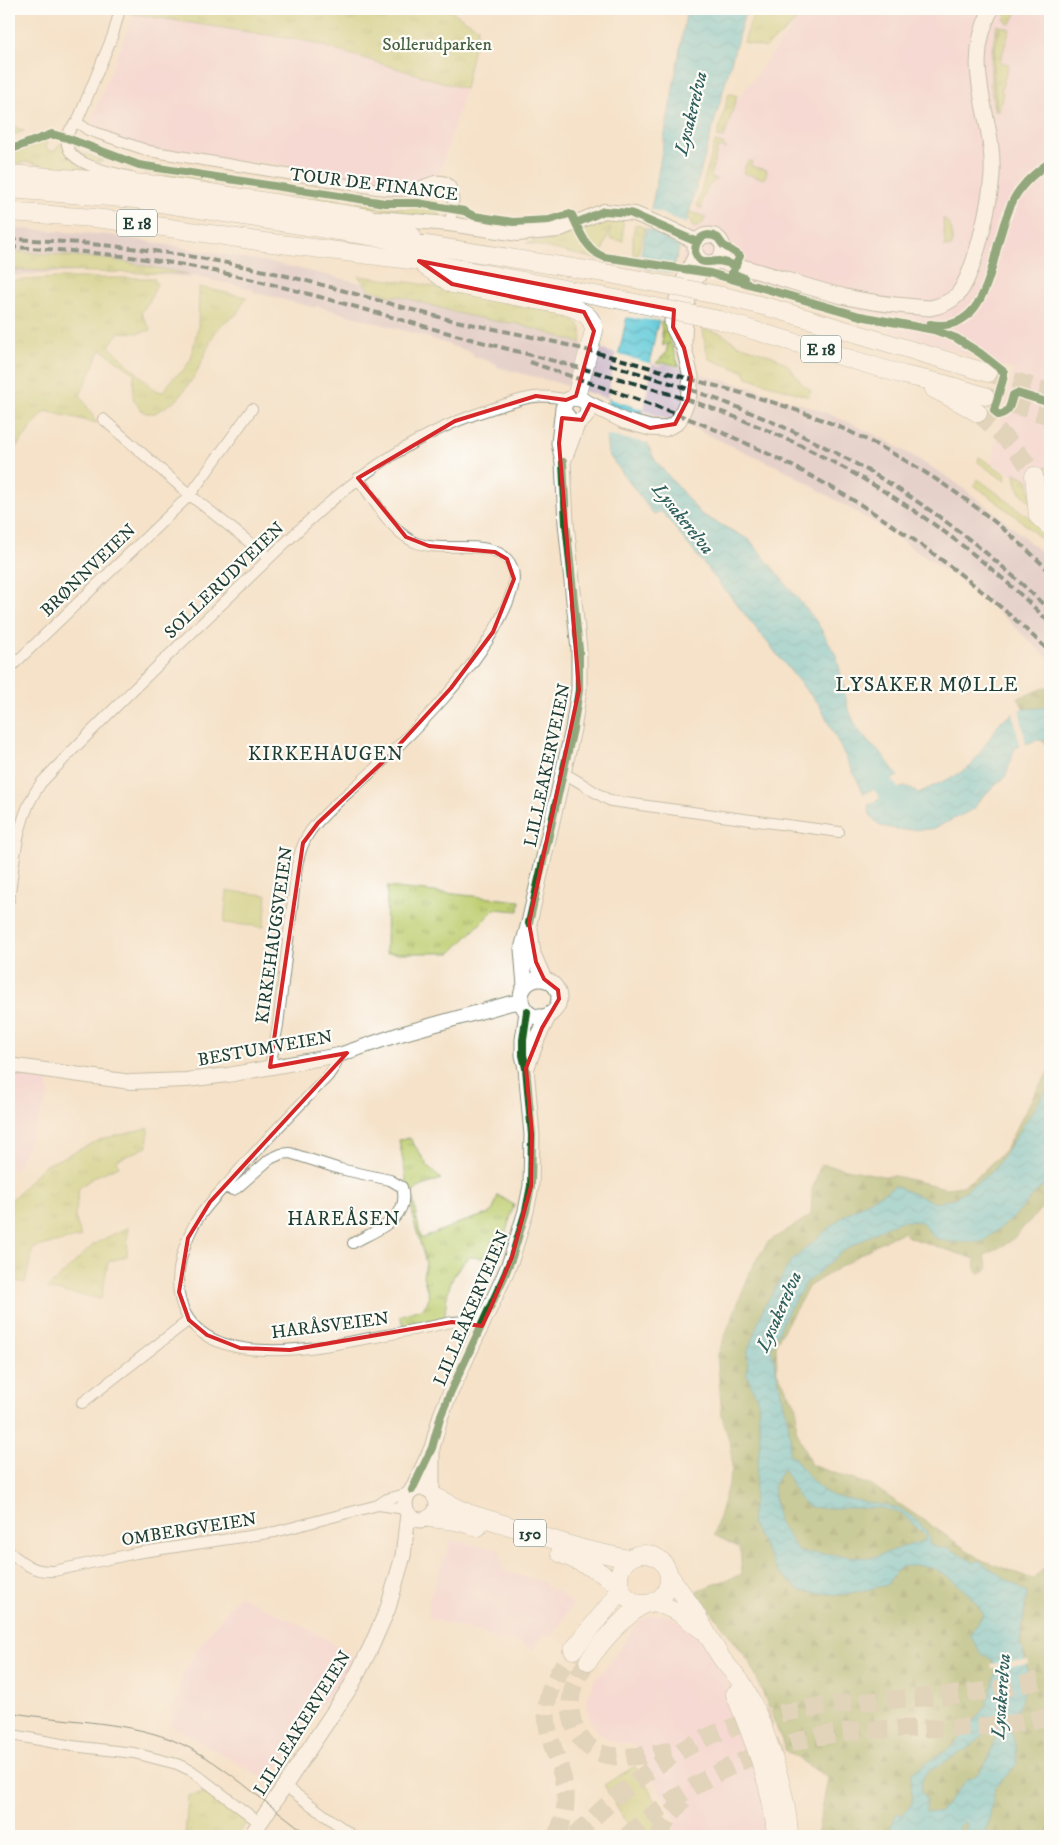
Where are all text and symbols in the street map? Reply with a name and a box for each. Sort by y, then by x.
park label: Sollerudparken [382,34,492,56]
water label: Lysakerelva [670,69,713,159]
street label: TOUR DE FINANCE [288,164,460,206]
road number: E 18 [117,210,157,237]
road number: E 18 [801,336,841,362]
water label: Lysakerelva [646,478,719,559]
street label: SOLLERUDVEIEN [160,518,290,644]
street label: BRØNNVEIEN [36,519,141,622]
district label: LYSAKER MØLLE [835,673,1019,698]
street label: LILLEAKERVEIEN [520,681,576,849]
district label: KIRKEHAUGEN [248,743,404,766]
street label: KIRKEHAUGSVEIEN [252,845,298,1025]
street label: BESTUMVEIEN [196,1026,335,1072]
district label: HAREÅSEN [287,1206,401,1231]
street label: LILLEAKERVEIEN [429,1227,515,1389]
water label: Lysakerelva [751,1268,807,1356]
street label: HARÅSVEIEN [270,1307,391,1344]
street label: OMBERGVEIEN [120,1508,259,1552]
road number: 150 [514,1520,546,1546]
street label: LILLEAKERVEIEN [249,1647,356,1800]
water label: Lysakerelva [987,1653,1016,1740]

